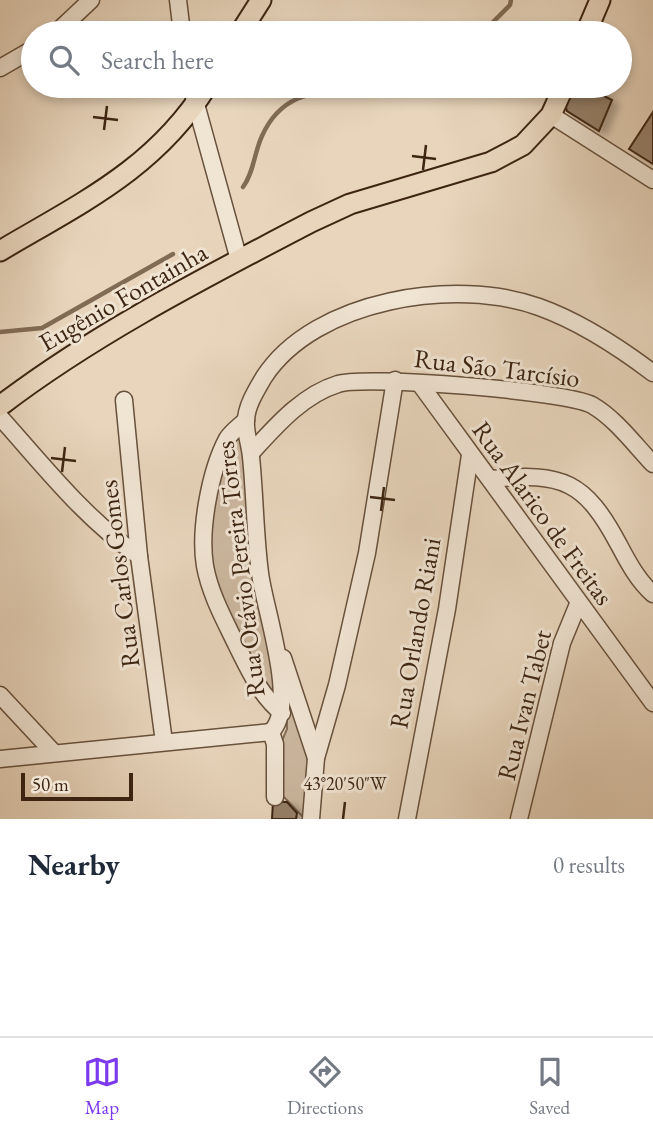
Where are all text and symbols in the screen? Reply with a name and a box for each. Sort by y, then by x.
search box [21,21,632,98]
icon: search [45,41,83,79]
text: Search here [101,43,214,77]
street label: Eugênio Fontainha [32,235,214,359]
street label: Rua São Tarcísio [412,341,582,395]
street label: Rua Alarico de Freitas [465,414,621,612]
street label: Rua Otávio Pereira Torres [207,439,273,699]
street label: Rua Carlos Gomes [91,478,147,670]
street label: Rua Orlando Riani [381,535,449,731]
street label: Rua Ivan Tabet [489,626,559,784]
scale bar [21,770,133,802]
text: 50 m [32,772,69,797]
text: 43°20'50"W [303,772,387,795]
text: Nearby [28,845,120,884]
text: 0 results [553,850,625,880]
tab: Map [83,1053,121,1120]
tab: Directions [287,1053,363,1120]
tab: Saved [529,1053,570,1120]

